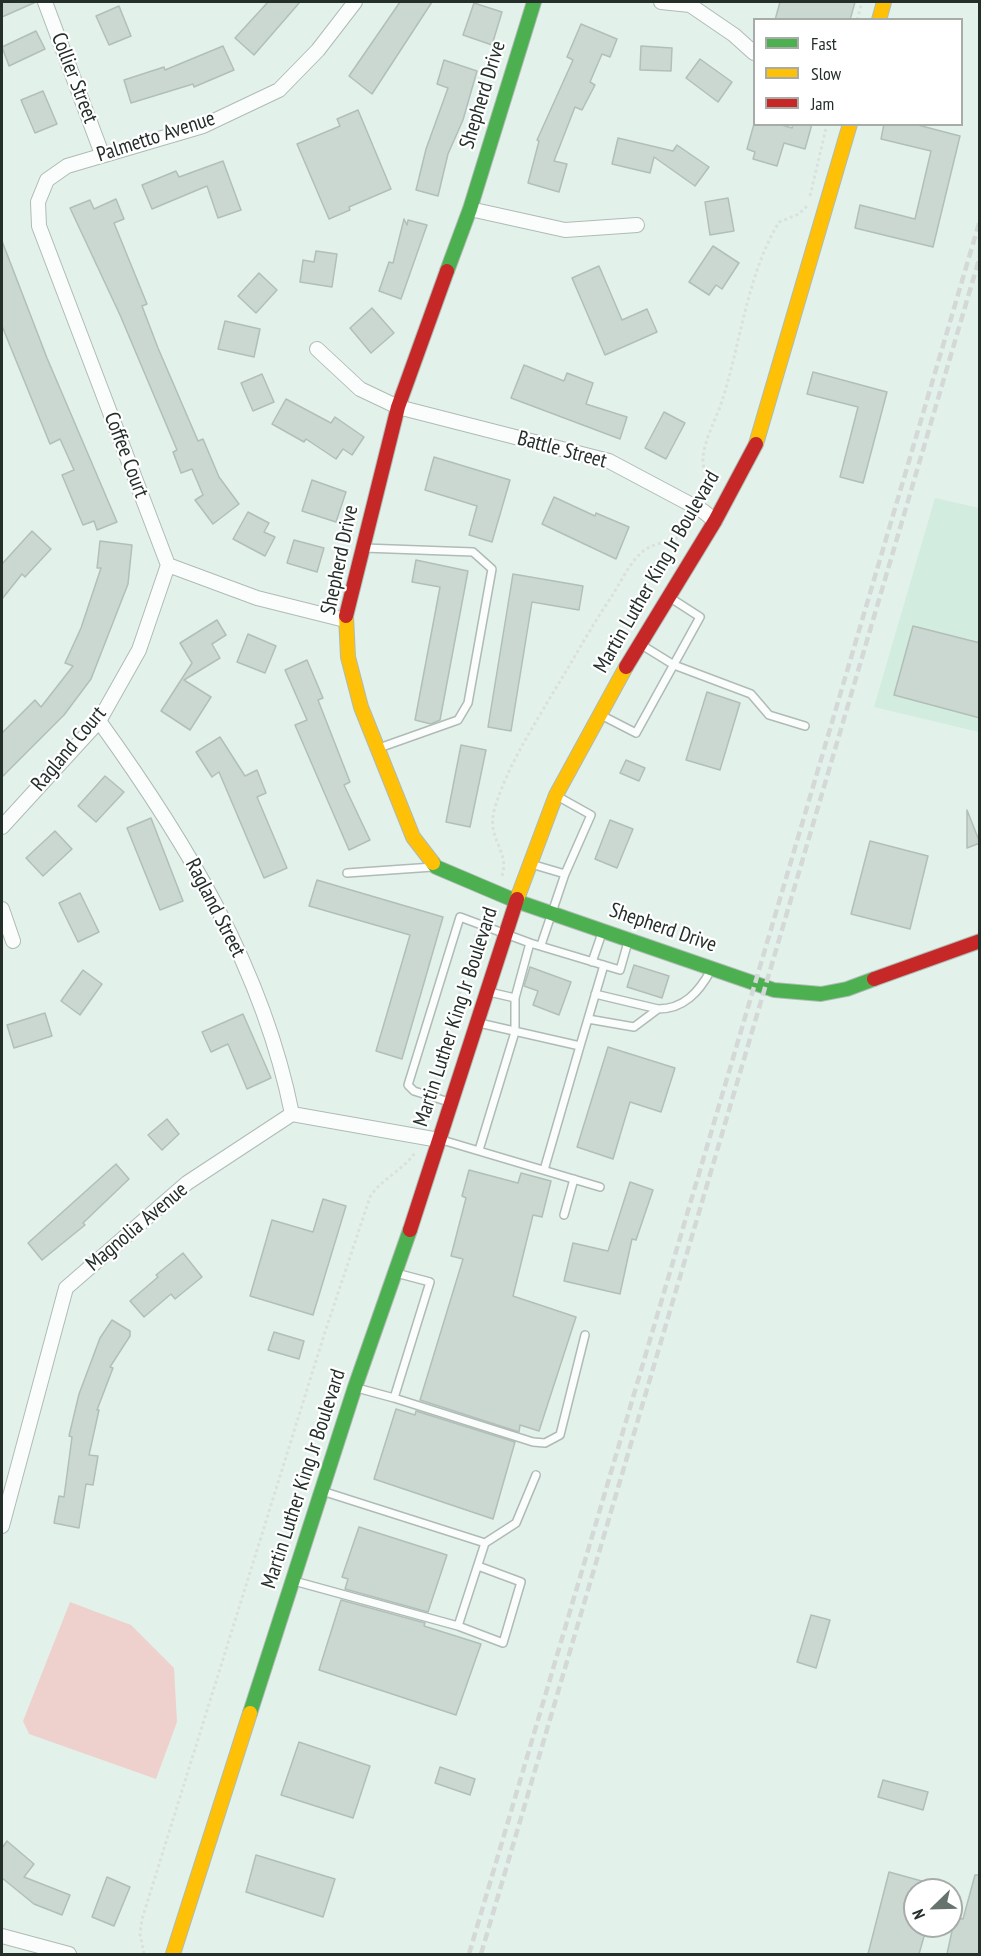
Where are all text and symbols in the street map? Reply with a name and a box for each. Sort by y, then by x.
legend [753,18,963,126]
street label: Collier Street [45,29,103,127]
text: Fast [811,32,837,55]
street label: Shepherd Drive [455,38,511,152]
text: Slow [811,62,841,85]
text: Jam [811,92,834,115]
street label: Palmetto Avenue [94,106,218,168]
street label: Coffee Court [98,409,154,501]
street label: Battle Street [515,426,609,474]
street label: Martin Luther King Jr Boulevard [589,467,725,677]
street label: Shepherd Drive [316,503,364,617]
street label: Ragland Court [26,702,112,796]
street label: Ragland Street [179,855,251,961]
street label: Shepherd Drive [606,898,720,958]
street label: Martin Luther King Jr Boulevard [409,904,503,1130]
street label: Magnolia Avenue [81,1177,193,1277]
street label: Martin Luther King Jr Boulevard [257,1366,351,1592]
north arrow [903,1878,963,1938]
text: N [907,1906,929,1922]

